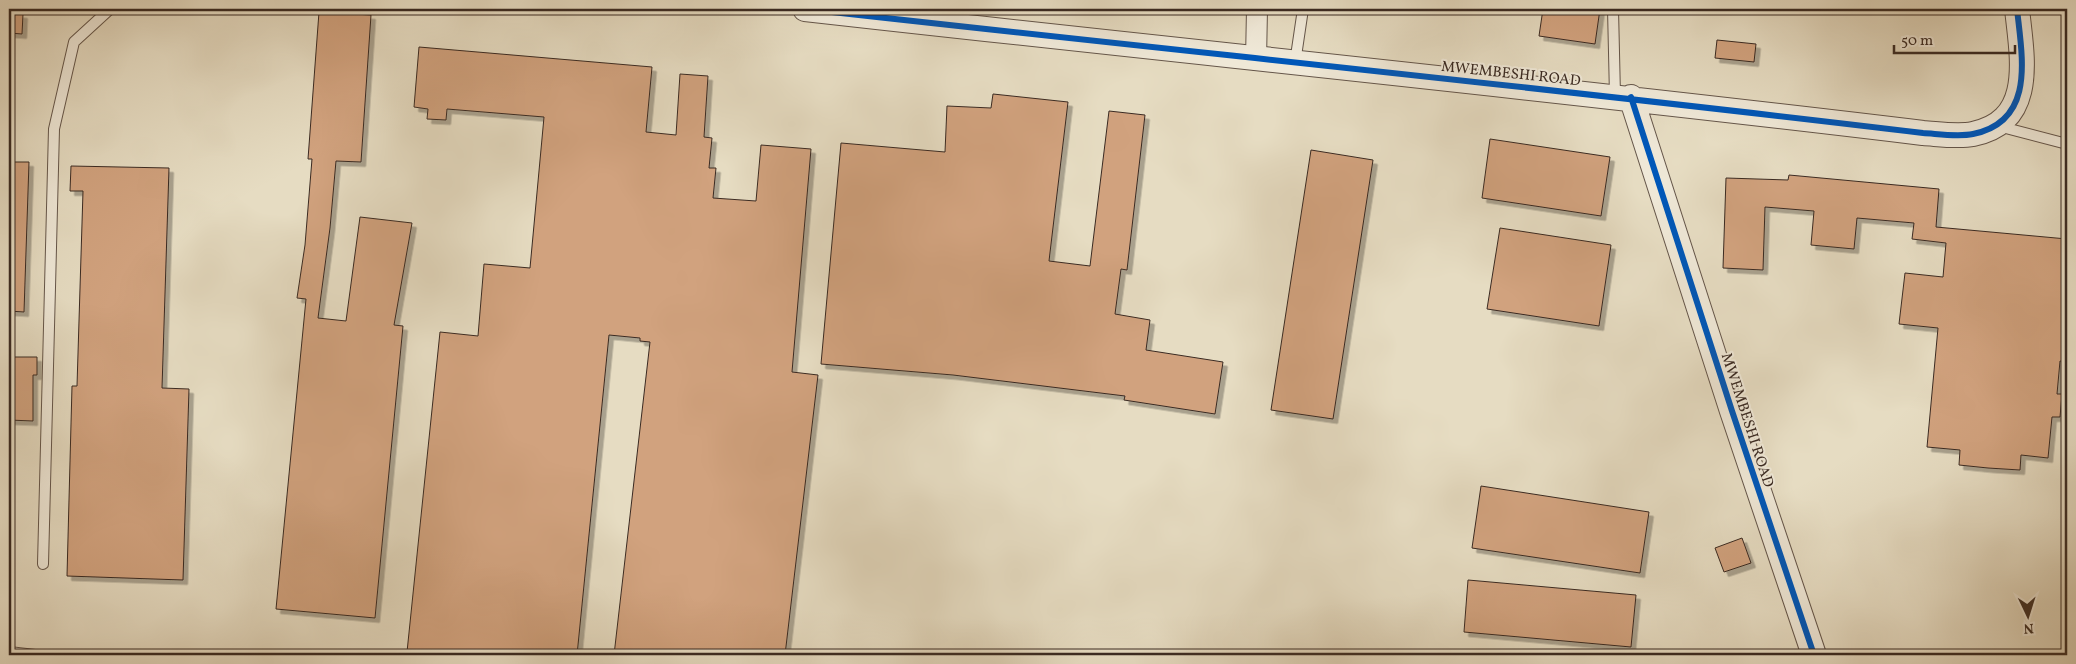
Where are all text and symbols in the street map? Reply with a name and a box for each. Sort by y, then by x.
scale bar [1894,22,2015,54]
text: 50 m [1901,31,1933,52]
street label: MWEMBESHI ROAD [1440,57,1582,92]
street label: MWEMBESHI ROAD [1715,351,1778,490]
north arrow [2004,592,2054,642]
text: N [2023,618,2035,637]

